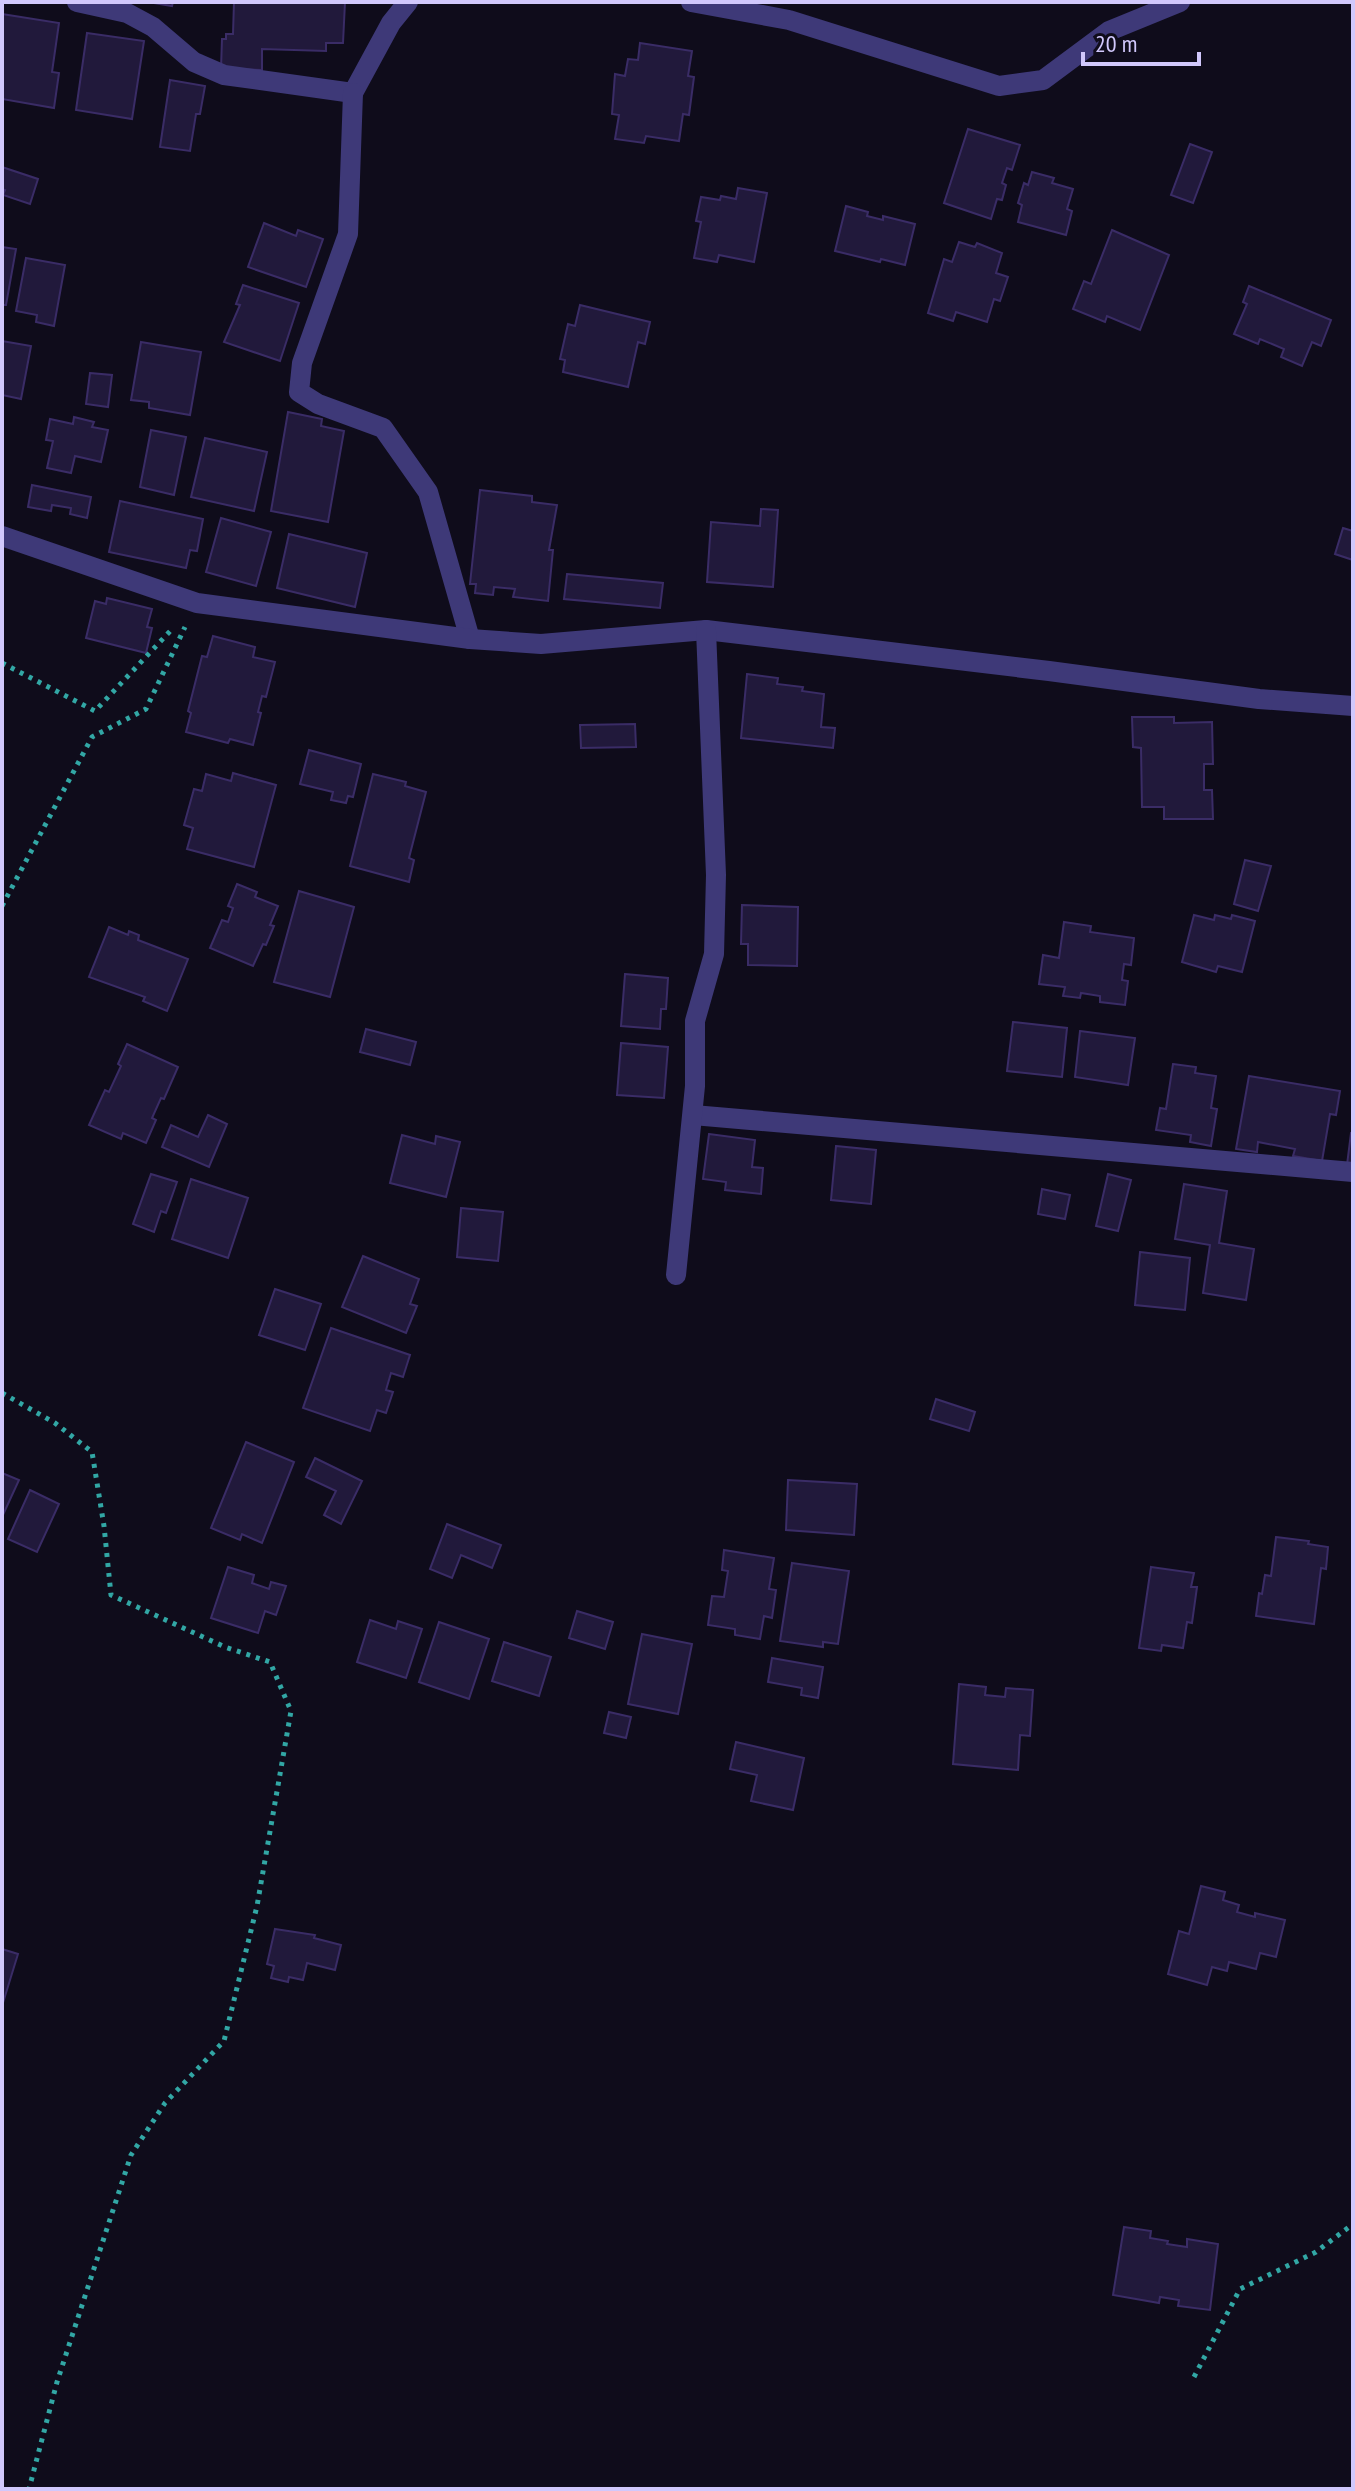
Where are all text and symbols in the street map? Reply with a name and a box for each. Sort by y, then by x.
scale bar [1083,16,1199,66]
text: 20 m [1095,28,1137,59]

